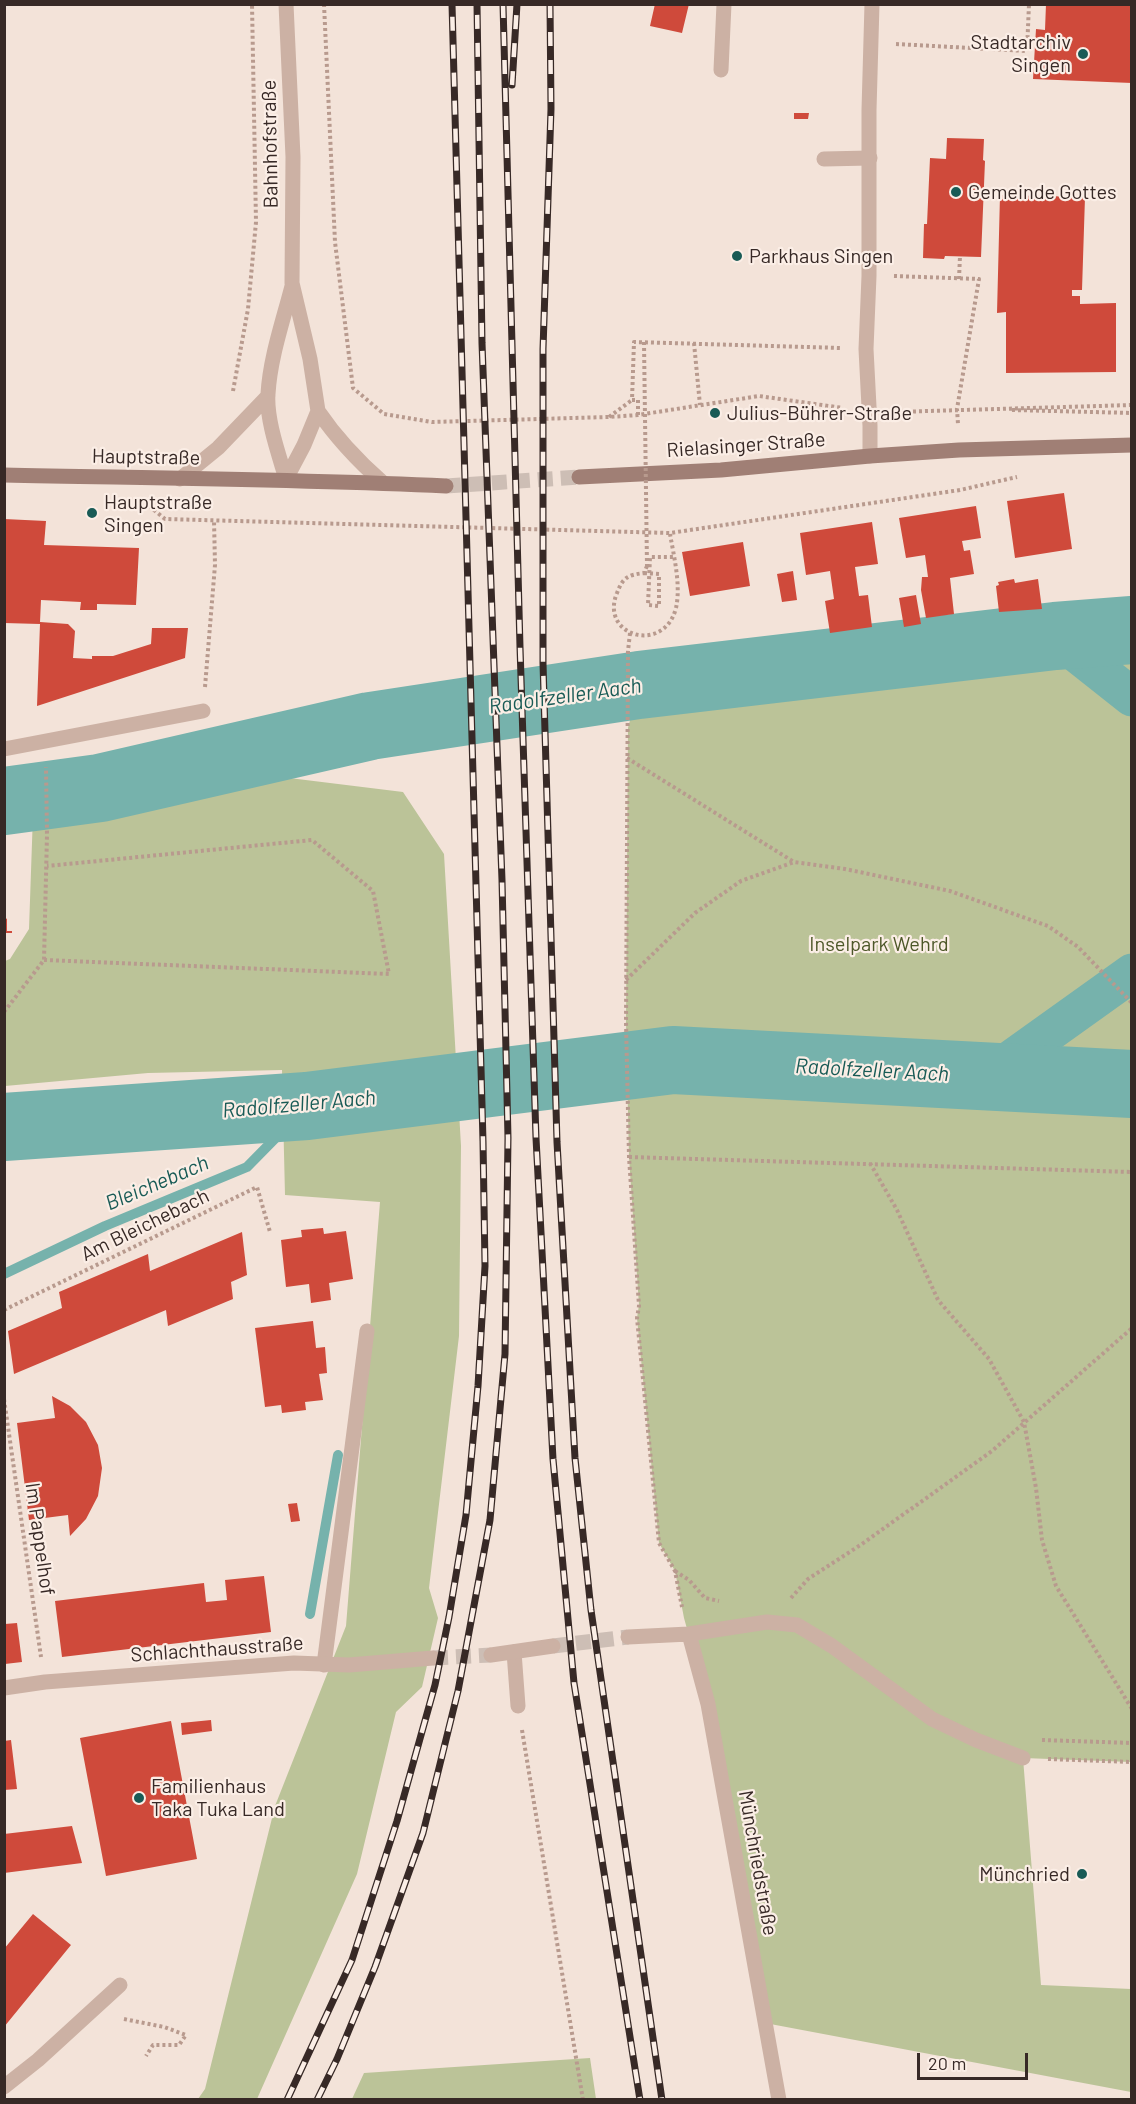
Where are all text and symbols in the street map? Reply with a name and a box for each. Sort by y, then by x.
place label: Stadtarchiv Singen [970,30,1071,77]
marker: Stadtarchiv Singen [1076,47,1090,61]
street label: Bahnhofstraße [257,80,283,208]
place label: Gemeinde Gottes [968,180,1117,204]
marker: Gemeinde Gottes [949,185,963,199]
place label: Parkhaus Singen [749,244,893,268]
marker: Parkhaus Singen [730,249,744,263]
place label: Julius-Bührer-Straße [727,401,912,425]
marker: Julius-Bührer-Straße [708,406,722,420]
street label: Rielasinger Straße [666,427,826,463]
street label: Hauptstraße [92,444,200,470]
place label: Hauptstraße Singen [104,490,212,537]
marker: Hauptstraße Singen [85,506,99,520]
water label: Radolfzeller Aach [487,673,643,719]
park label: Inselpark Wehrd [809,932,949,956]
water label: Radolfzeller Aach [794,1053,950,1087]
water label: Radolfzeller Aach [221,1085,377,1123]
water label: Bleichebach [102,1150,212,1216]
street label: Am Bleichebach [77,1184,213,1266]
street label: Im Pappelhof [20,1481,60,1597]
street label: Schlachthausstraße [130,1631,304,1667]
place label: Familienhaus Taka Tuka Land [151,1774,285,1821]
street label: Münchriedstraße [733,1789,783,1937]
marker: Familienhaus Taka Tuka Land [132,1791,146,1805]
place label: Münchried [979,1862,1070,1886]
marker: Münchried [1075,1867,1089,1881]
scale bar [920,2041,1031,2079]
text: 20 m [928,2052,966,2074]

